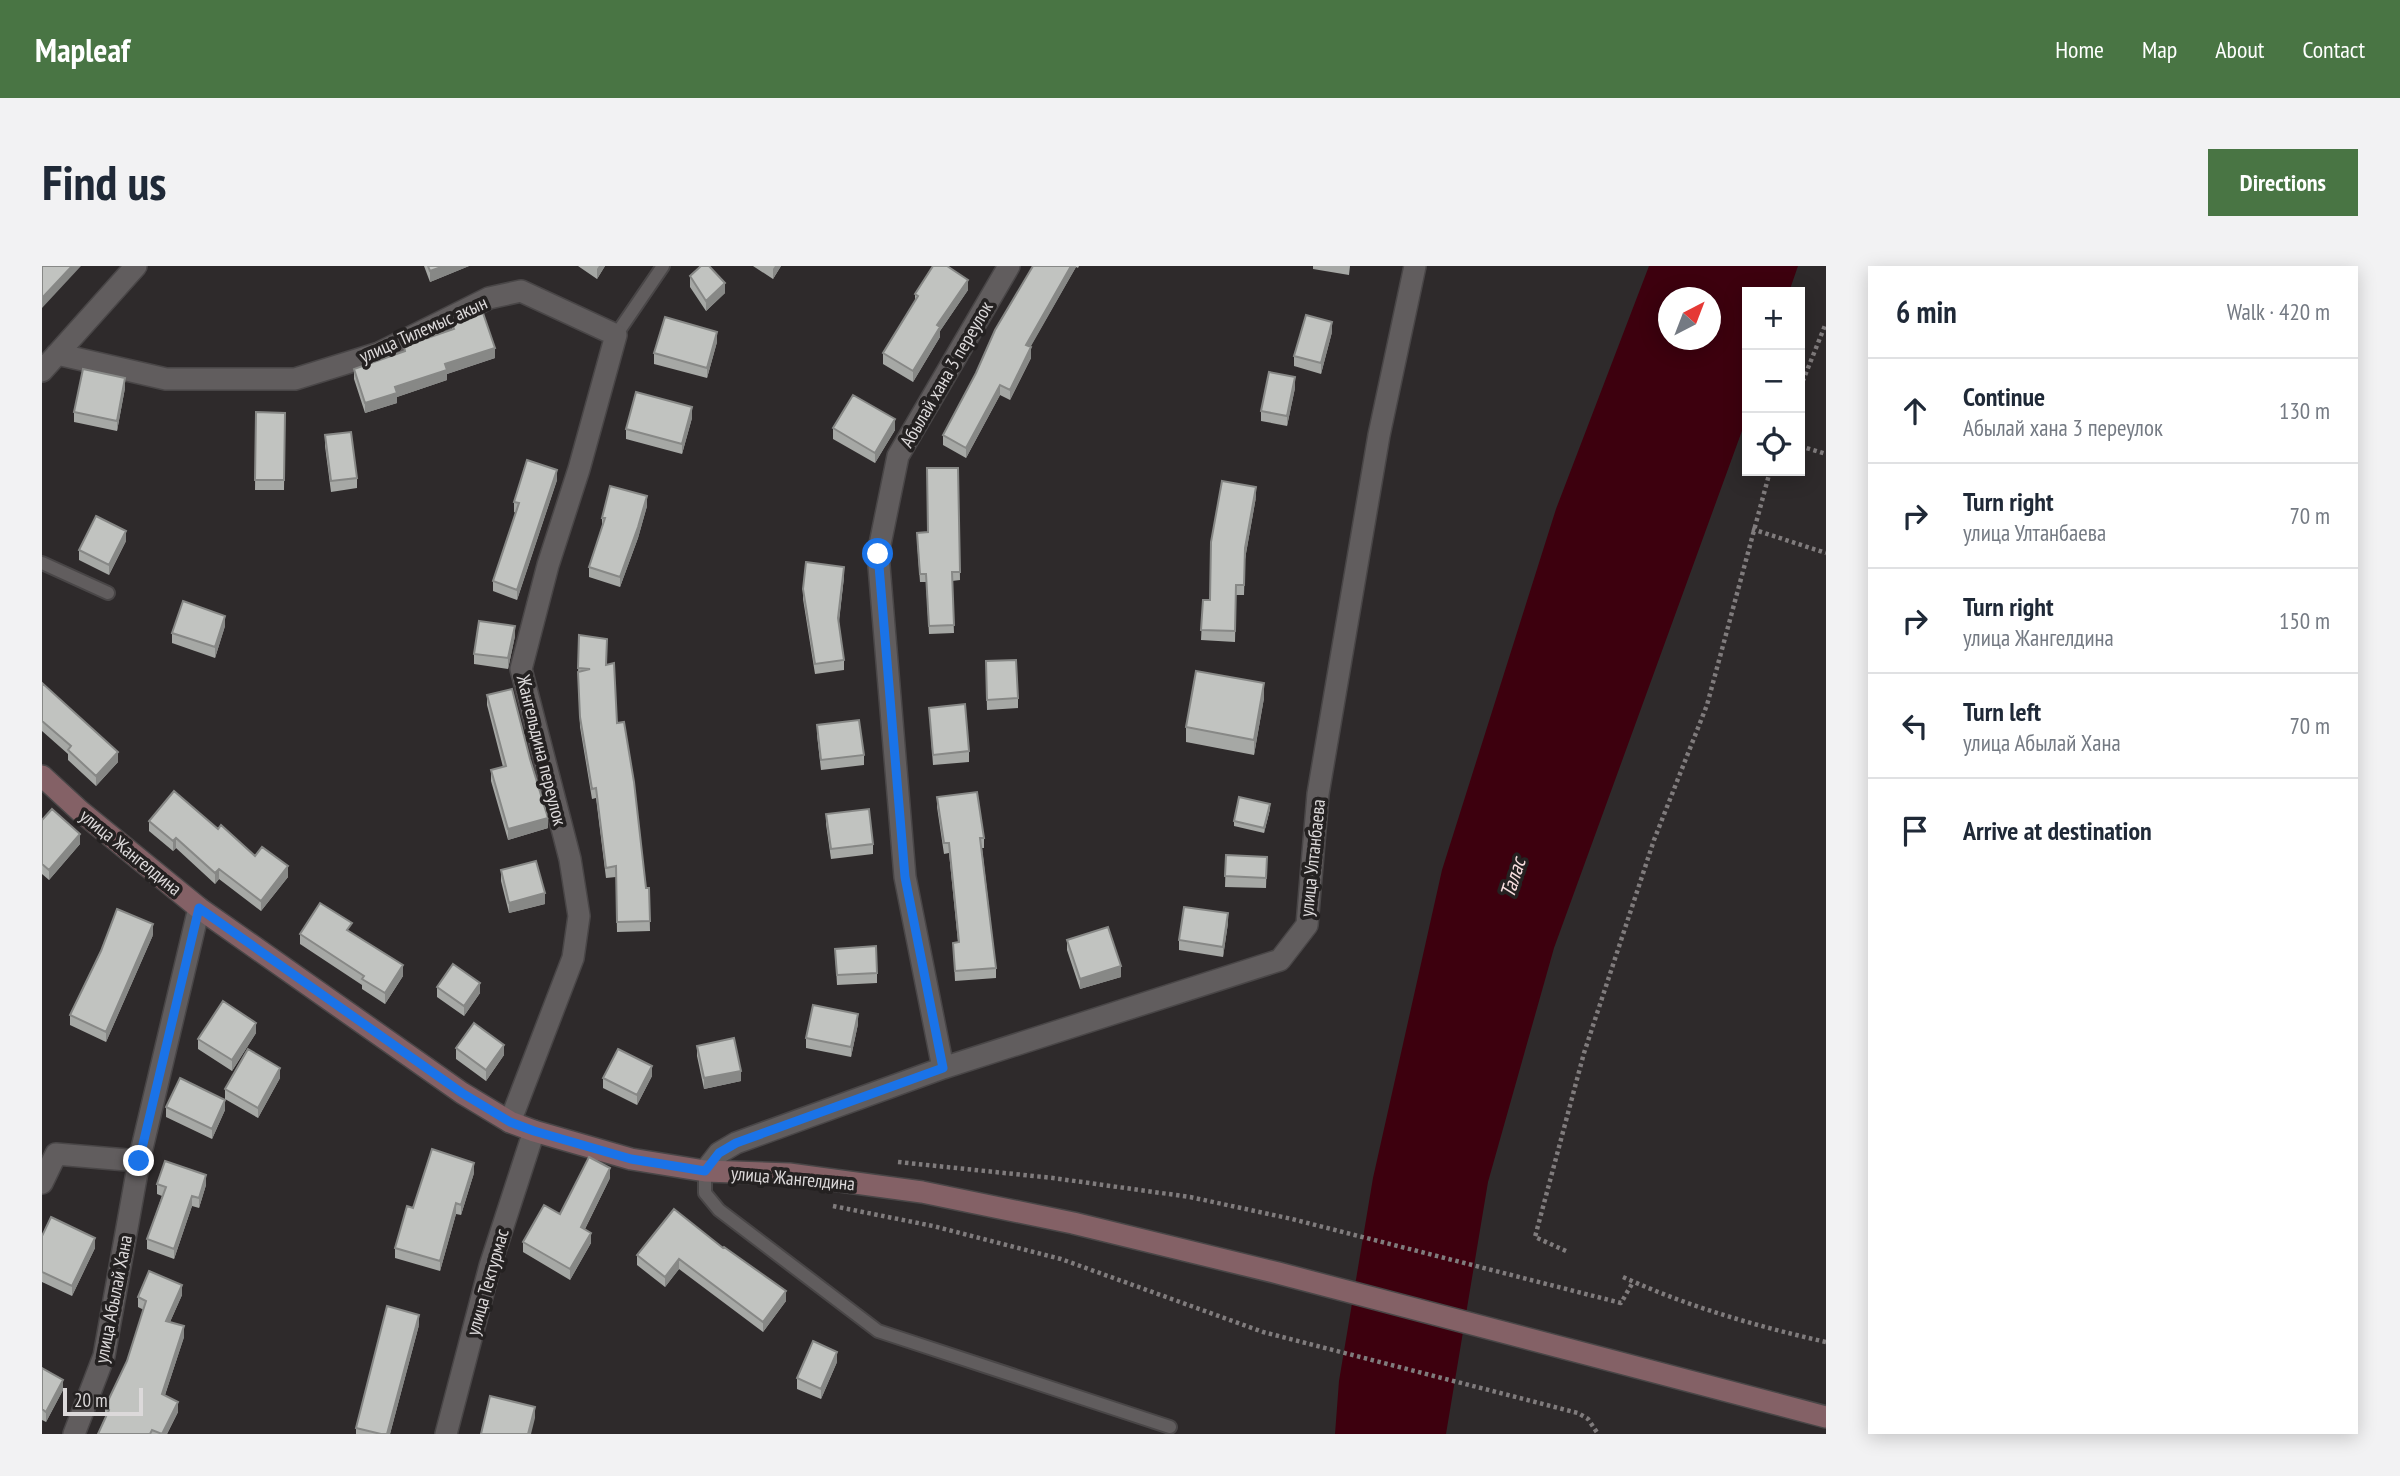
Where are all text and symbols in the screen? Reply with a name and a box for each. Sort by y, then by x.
text: Mapleaf [35,28,130,71]
text: Home [2055,34,2104,65]
text: Map [2142,34,2177,65]
text: About [2215,34,2264,65]
text: Contact [2302,34,2365,65]
button: Directions [2208,149,2358,216]
text: Find us [42,150,166,214]
north arrow [1658,287,1721,350]
map controls [1742,287,1805,476]
button: + [1742,287,1805,350]
street label: улица Тилемыс акын [355,290,491,368]
text: 6 min [1896,292,1957,331]
street label: Абылай хана 3 переулок [894,296,998,451]
text: Walk · 420 m [2227,297,2330,326]
button: − [1742,350,1805,413]
text: Continue [1963,380,2045,413]
icon: ahead [1896,392,1934,430]
text: 130 m [2279,396,2330,425]
button: locate [1742,413,1805,476]
text: Абылай хана 3 переулок [1963,413,2163,442]
text: Turn right [1963,485,2054,518]
icon: right [1896,497,1934,535]
text: 70 m [2289,501,2330,530]
text: улица Ултанбаева [1963,518,2106,547]
route start [862,538,893,569]
text: Turn right [1963,590,2054,623]
icon: right [1896,602,1934,640]
text: 150 m [2279,606,2330,635]
text: улица Жангелдина [1963,623,2114,652]
street label: Жангельдина переулок [511,671,572,829]
text: Turn left [1963,695,2041,728]
icon: left [1896,707,1934,745]
text: 70 m [2289,711,2330,740]
text: улица Абылай Хана [1963,728,2121,757]
street label: улица Ултанбаева [1294,798,1330,918]
street label: улица Жангелдина [75,804,187,900]
icon: arrive [1896,812,1934,850]
text: Arrive at destination [1963,814,2152,847]
water label: Талас [1493,852,1532,901]
route end [123,1145,154,1176]
street label: улица Жангелдина [730,1161,856,1195]
street label: улица Тектурмас [460,1226,514,1338]
street label: улица Абылай Хана [89,1233,137,1365]
scale bar [63,1385,144,1417]
text: 20 m [74,1388,108,1412]

